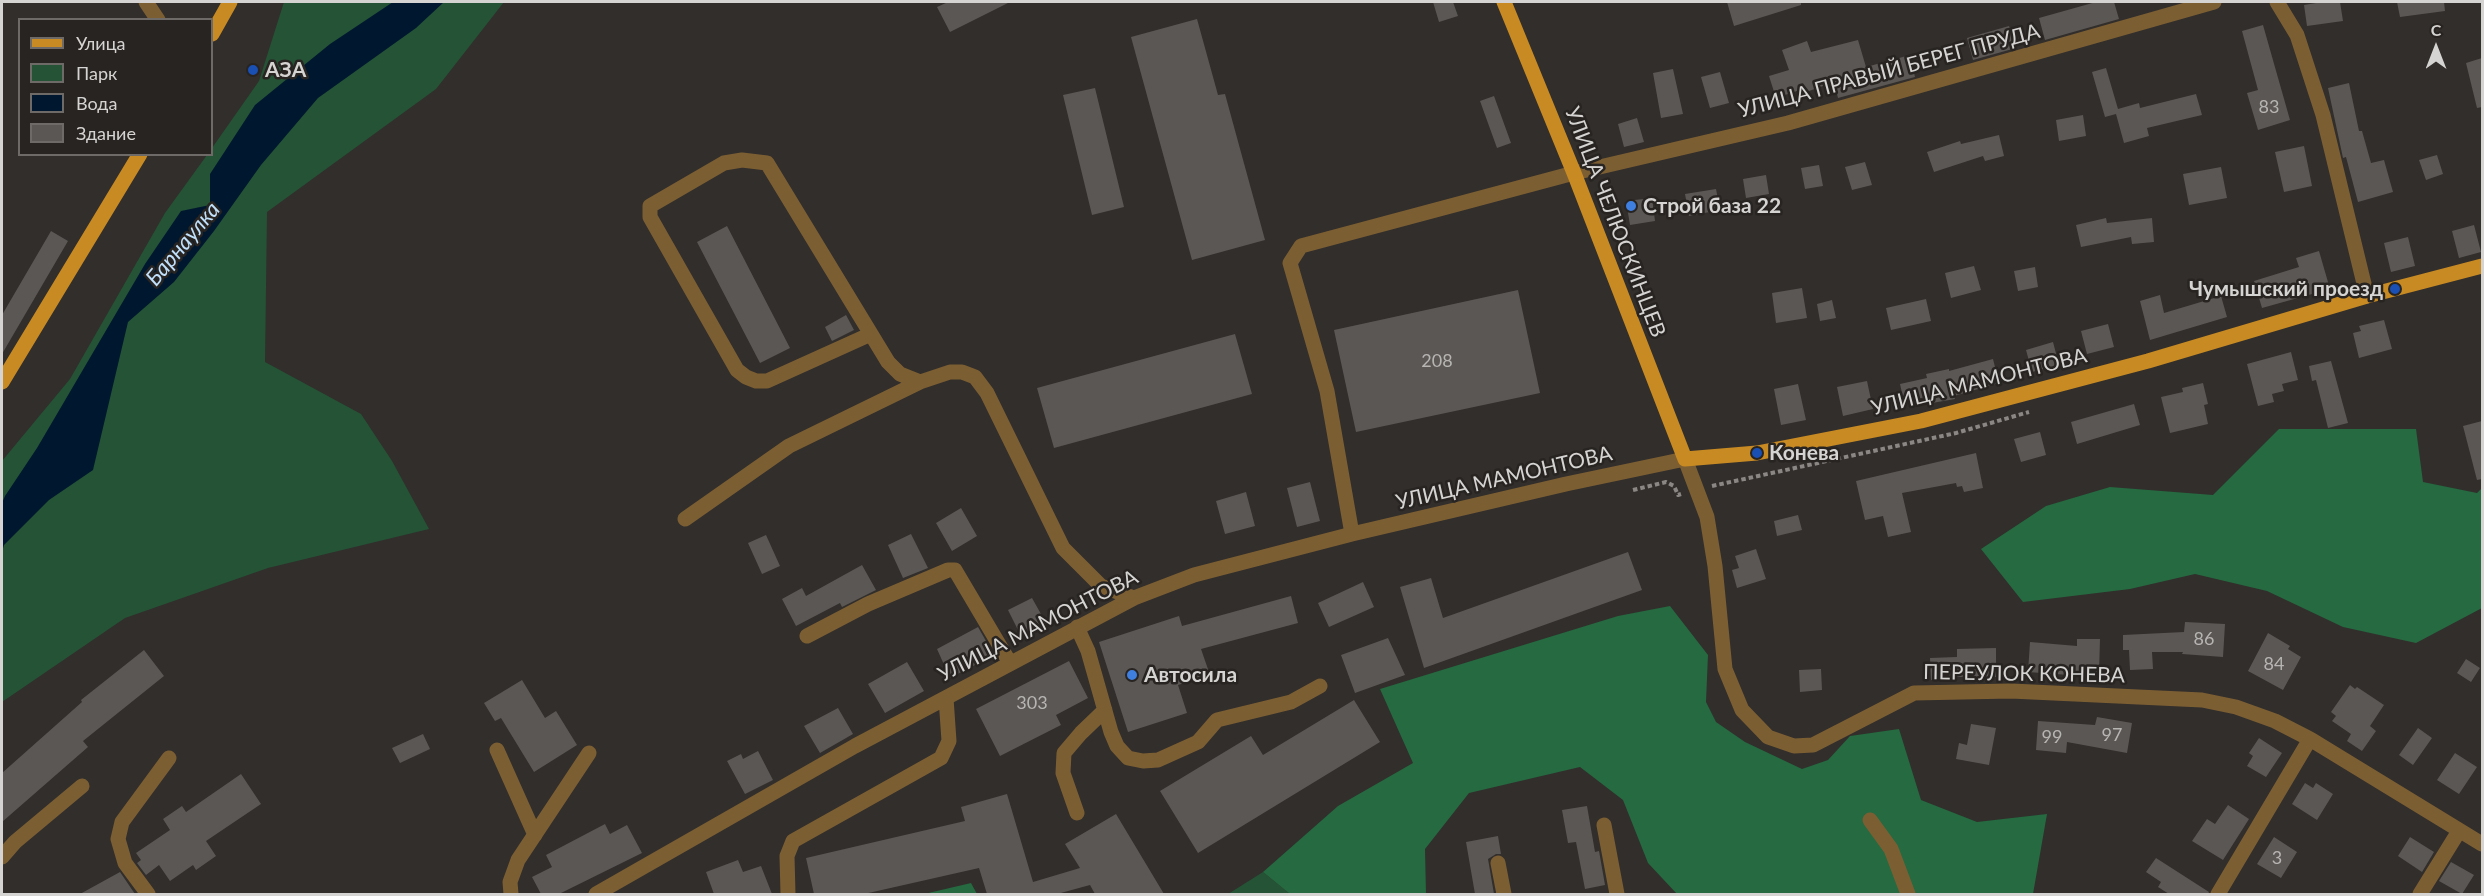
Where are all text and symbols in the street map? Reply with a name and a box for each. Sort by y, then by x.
legend [18,18,213,156]
north arrow [2406,18,2466,78]
street label: УЛИЦА ПРАВЫЙ БЕРЕГ ПРУДА [1735,19,2043,123]
text: С [2431,20,2441,39]
text: Улица [76,32,126,54]
place label: АЗА [265,57,306,83]
text: Парк [76,62,117,84]
marker: АЗА [246,63,260,77]
text: Вода [76,92,117,114]
house number: 83 [2259,96,2279,118]
street label: УЛИЦА ЧЕЛЮСКИНЦЕВ [1559,103,1671,341]
text: Здание [76,122,136,144]
place label: Строй база 22 [1643,193,1781,219]
water label: Барнаулка [140,197,226,291]
marker: Строй база 22 [1624,199,1638,213]
place label: Чумышский проезд [2189,276,2383,302]
marker: Чумышский проезд [2388,282,2402,296]
street label: УЛИЦА МАМОНТОВА [1869,343,2089,421]
house number: 208 [1421,350,1453,372]
place label: Конева [1769,440,1839,466]
street label: УЛИЦА МАМОНТОВА [1393,441,1615,515]
marker: Конева [1750,446,1764,460]
street label: УЛИЦА МАМОНТОВА [934,565,1142,687]
house number: 86 [2194,628,2214,650]
house number: 84 [2264,653,2284,675]
street label: ПЕРЕУЛОК КОНЕВА [1923,660,2125,688]
place label: Автосила [1144,662,1237,688]
marker: Автосила [1125,668,1139,682]
house number: 303 [1016,692,1048,714]
house number: 97 [2102,724,2122,746]
house number: 99 [2042,726,2062,748]
house number: 3 [2272,847,2282,869]

